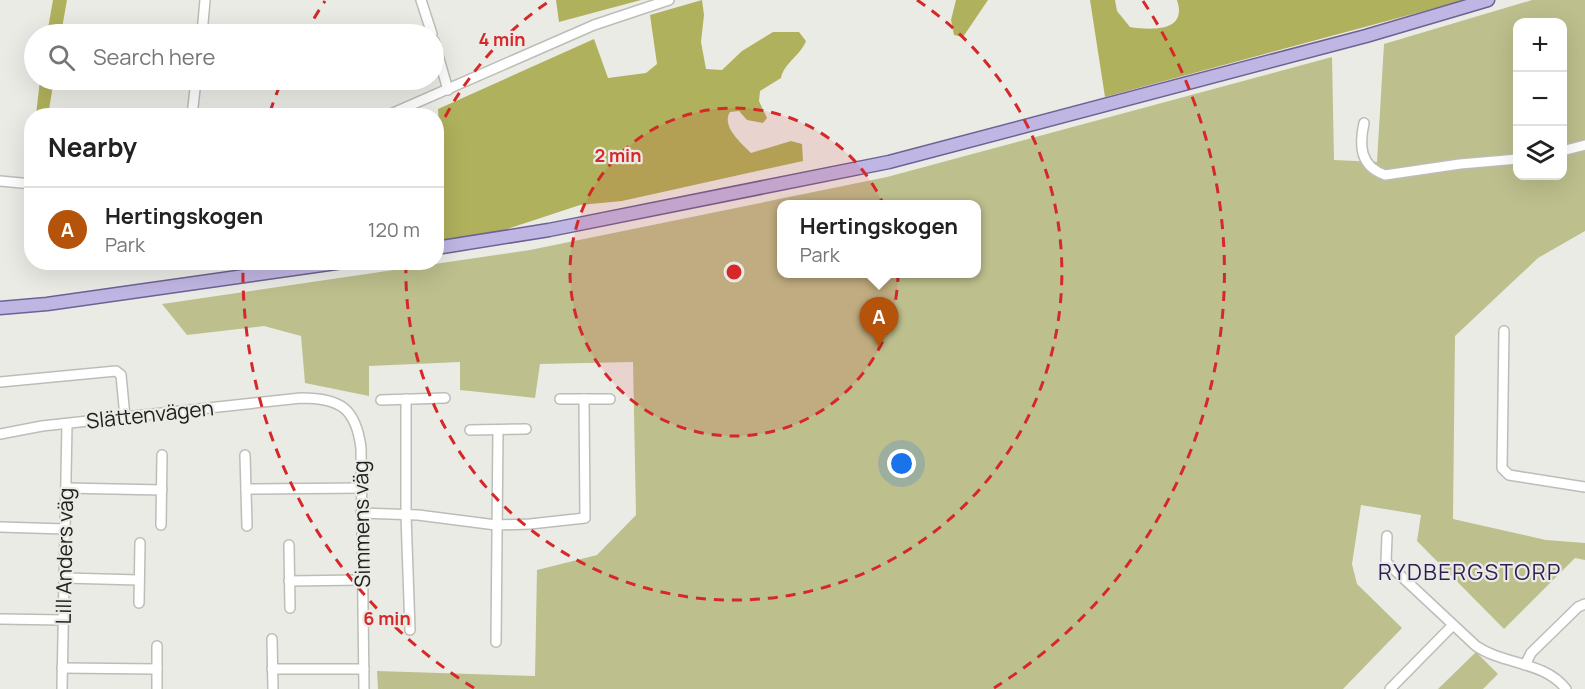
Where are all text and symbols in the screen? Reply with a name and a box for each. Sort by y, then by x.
map controls [1513,18,1567,180]
button: + [1513,18,1567,72]
search box [24,24,444,90]
text: 4 min [478,27,526,51]
icon: search [45,41,78,74]
text: Search here [93,42,215,72]
button: − [1513,72,1567,126]
button: layers [1513,126,1567,180]
text: Nearby [48,129,137,165]
text: 2 min [595,143,641,167]
popup [777,200,981,278]
text: Hertingskogen [105,201,263,231]
text: Hertingskogen [800,211,958,241]
text: A [61,216,74,243]
text: 120 m [368,216,420,243]
text: Park [105,231,145,258]
text: Park [800,241,840,268]
centre of rings [724,262,744,282]
pin: A [860,298,898,347]
street label: Slättenvägen [85,393,215,435]
your location [887,449,916,478]
street label: Simmens väg [346,460,376,588]
street label: Lill Anders väg [49,487,79,625]
district label: RYDBERGSTORP [1378,557,1562,587]
text: 6 min [363,606,411,630]

